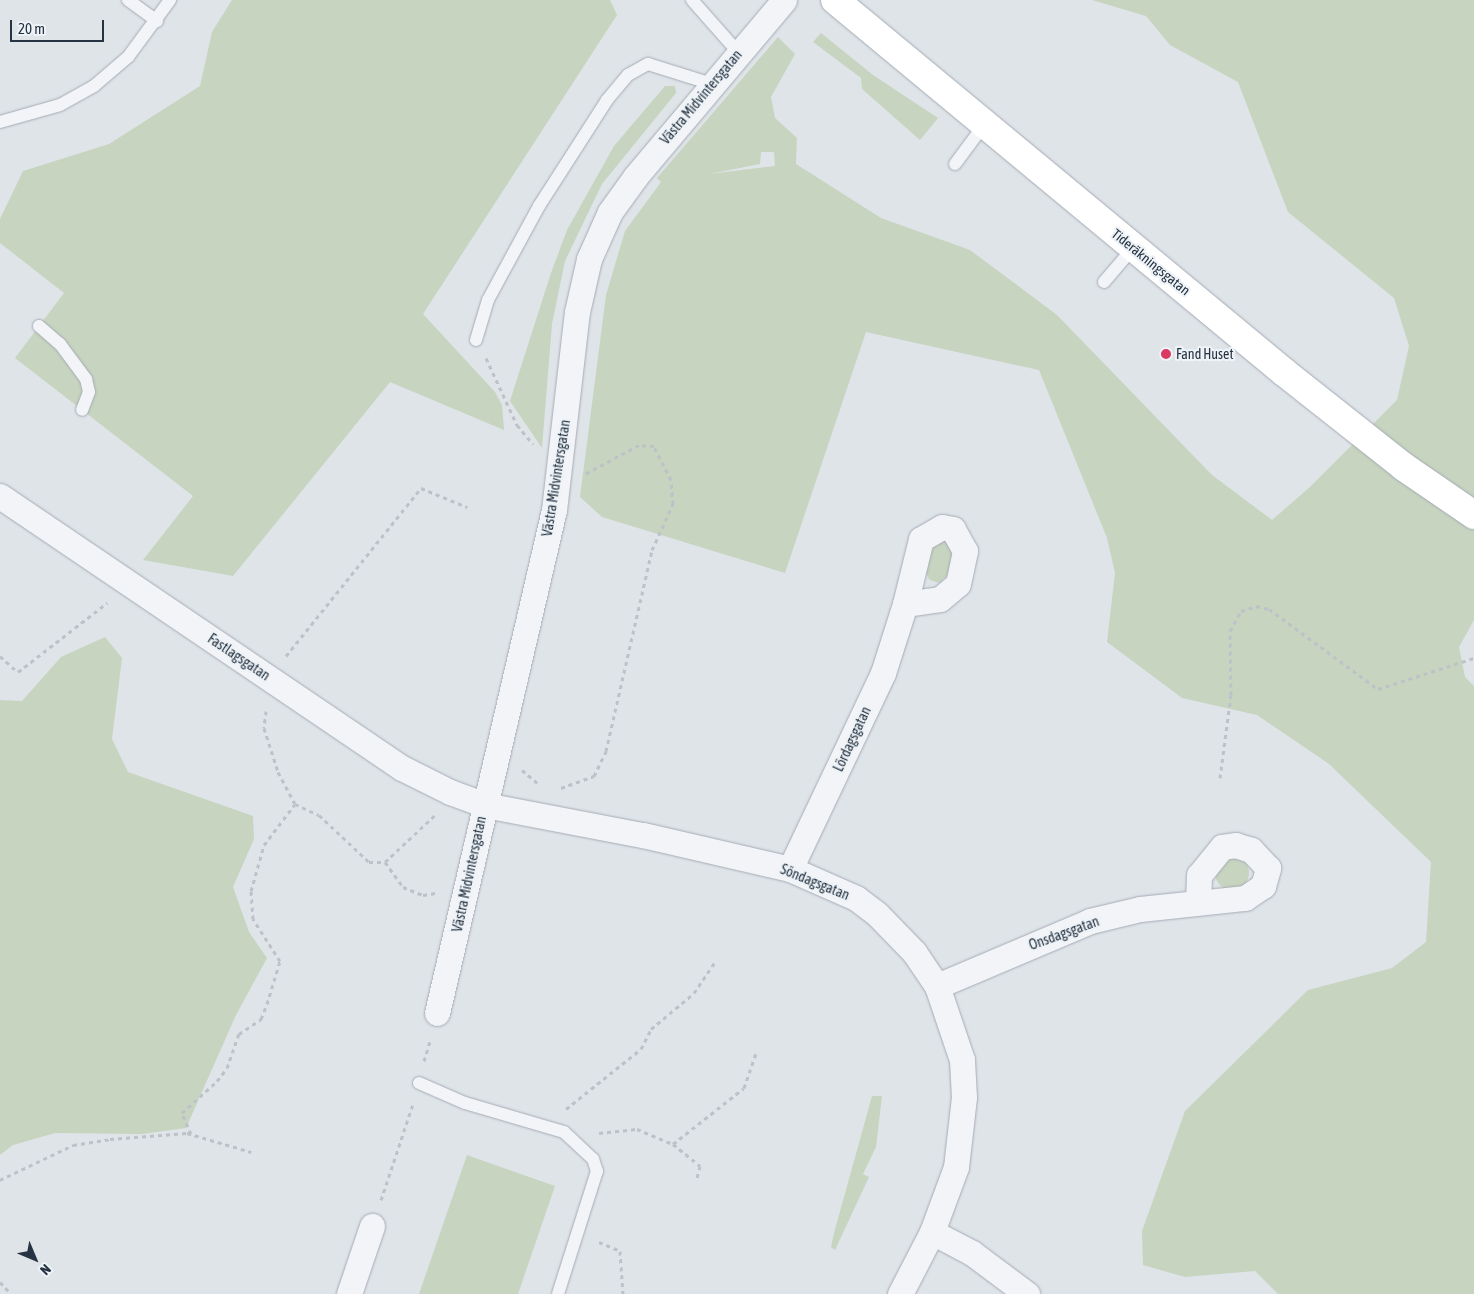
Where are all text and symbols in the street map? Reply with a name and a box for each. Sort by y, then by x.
scale bar [12,10,106,42]
text: 20 m [18,20,45,37]
street label: Västra Midvintersgatan [657,46,745,148]
street label: Tideräkningsgatan [1108,225,1194,299]
place label: Fand Huset [1176,346,1233,362]
marker: Fand Huset [1160,348,1172,360]
street label: Västra Midvintersgatan [538,418,574,538]
street label: Fastlagsgatan [205,630,273,684]
street label: Lördagsgatan [830,704,874,774]
street label: Västra Midvintersgatan [449,814,489,934]
street label: Söndagsgatan [778,861,852,903]
street label: Onsdagsgatan [1027,913,1101,953]
north arrow [10,1234,60,1284]
text: N [37,1261,54,1278]

